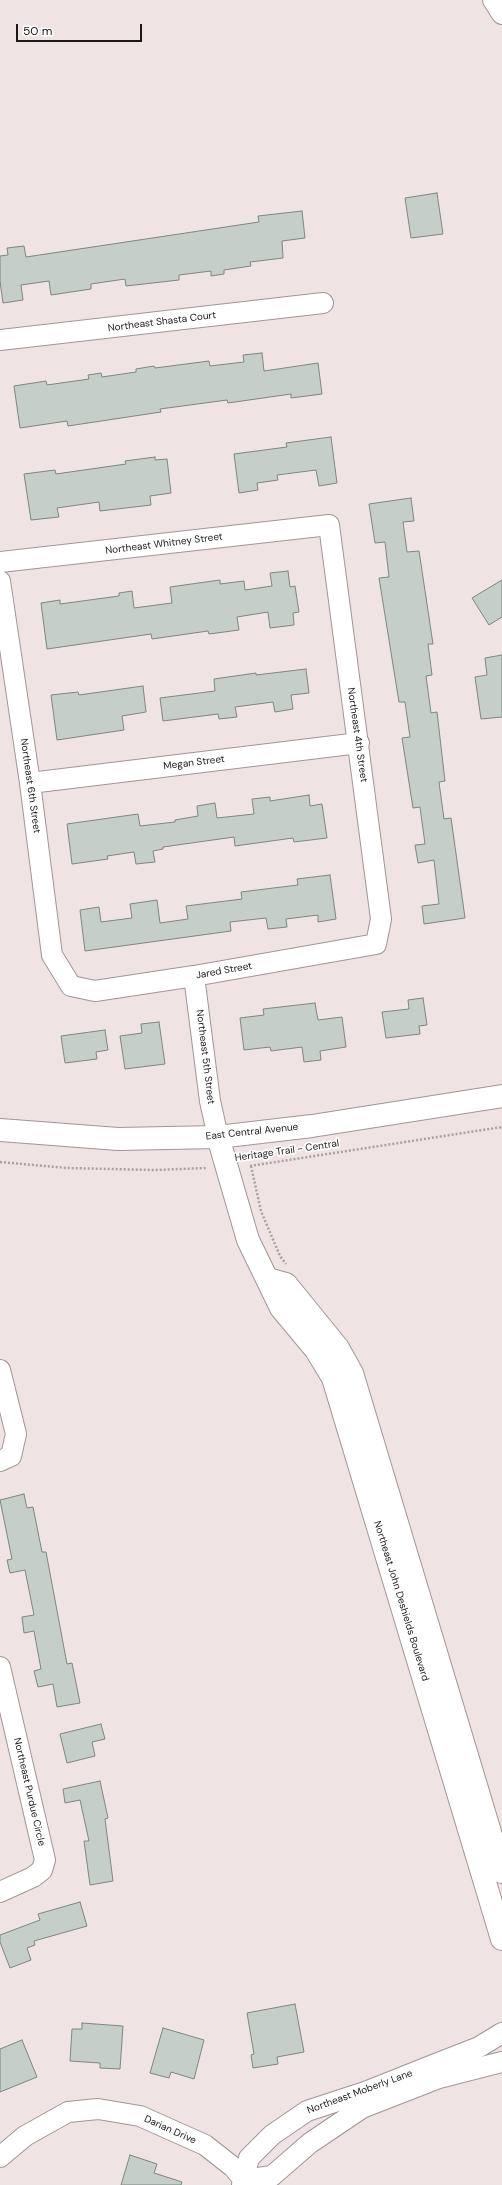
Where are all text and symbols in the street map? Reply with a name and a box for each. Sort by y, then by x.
scale bar [18,16,144,42]
text: 50 m [23,23,52,39]
street label: Northeast Shasta Court [107,309,217,335]
street label: Northeast Whitney Street [105,531,223,557]
street label: Northeast 4th Street [344,687,370,783]
street label: Northeast 6th Street [17,738,43,834]
street label: Megan Street [163,753,225,773]
street label: Jared Street [195,960,253,982]
street label: Northeast 5th Street [193,1009,217,1105]
street label: East Central Avenue [205,1121,299,1143]
street label: Heritage Trail - Central [234,1138,340,1164]
street label: Northeast John Deshields Boulevard [371,1519,431,1683]
street label: Northeast Purdue Circle [11,1737,47,1847]
street label: Northeast Moberly Lane [306,2067,414,2117]
street label: Darian Drive [142,2113,198,2147]

